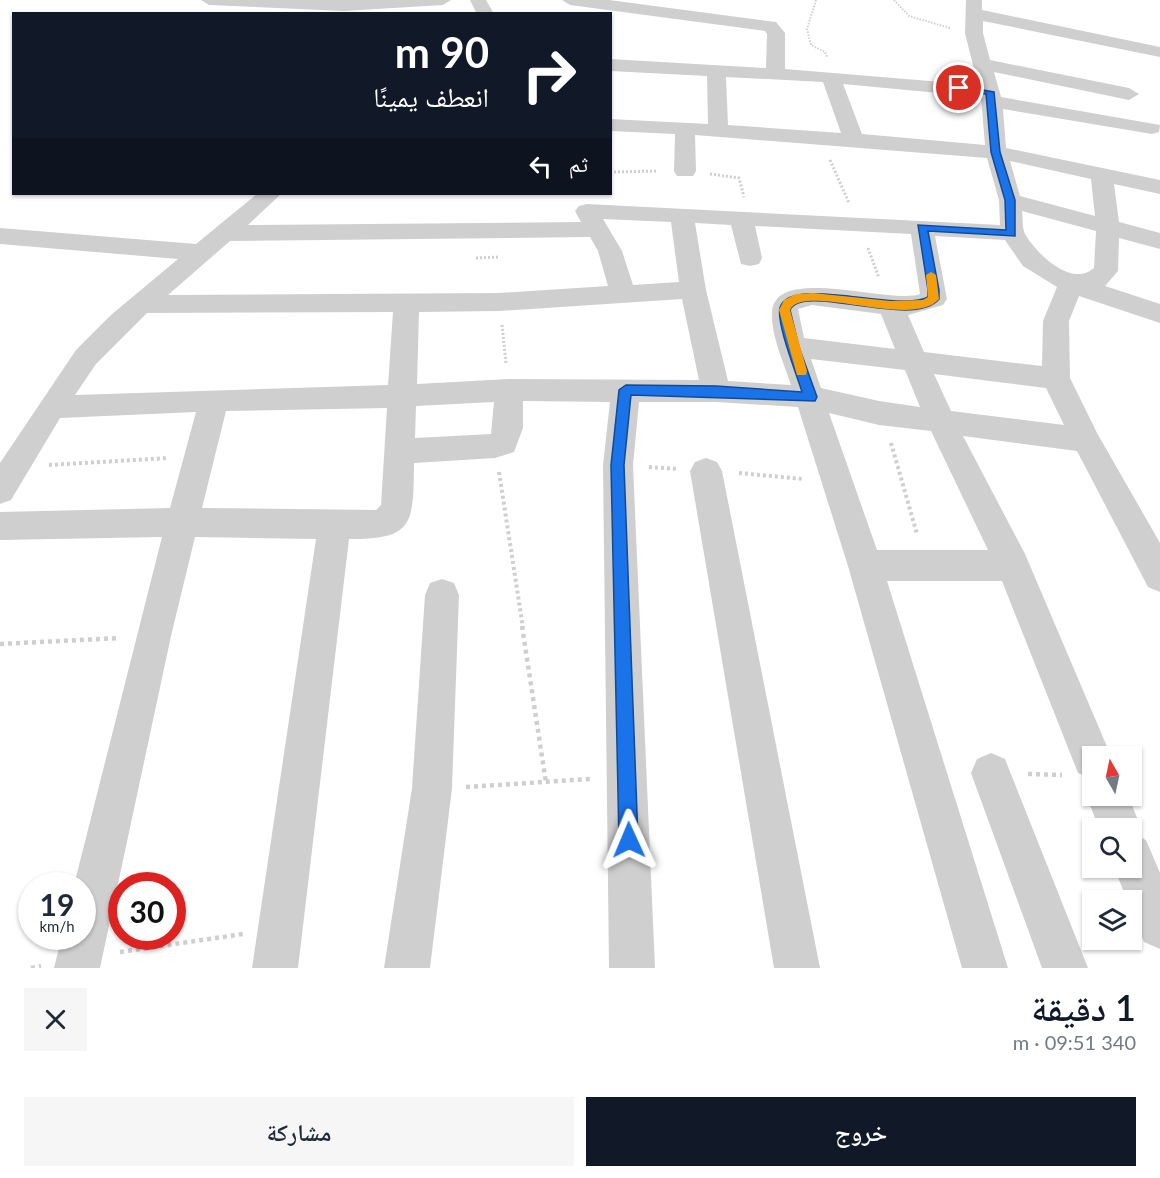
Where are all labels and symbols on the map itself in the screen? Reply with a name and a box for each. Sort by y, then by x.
pin [933,62,984,113]
north arrow [1082,746,1142,806]
position arrow [597,808,661,872]
speed limit sign: 30 [108,872,186,950]

